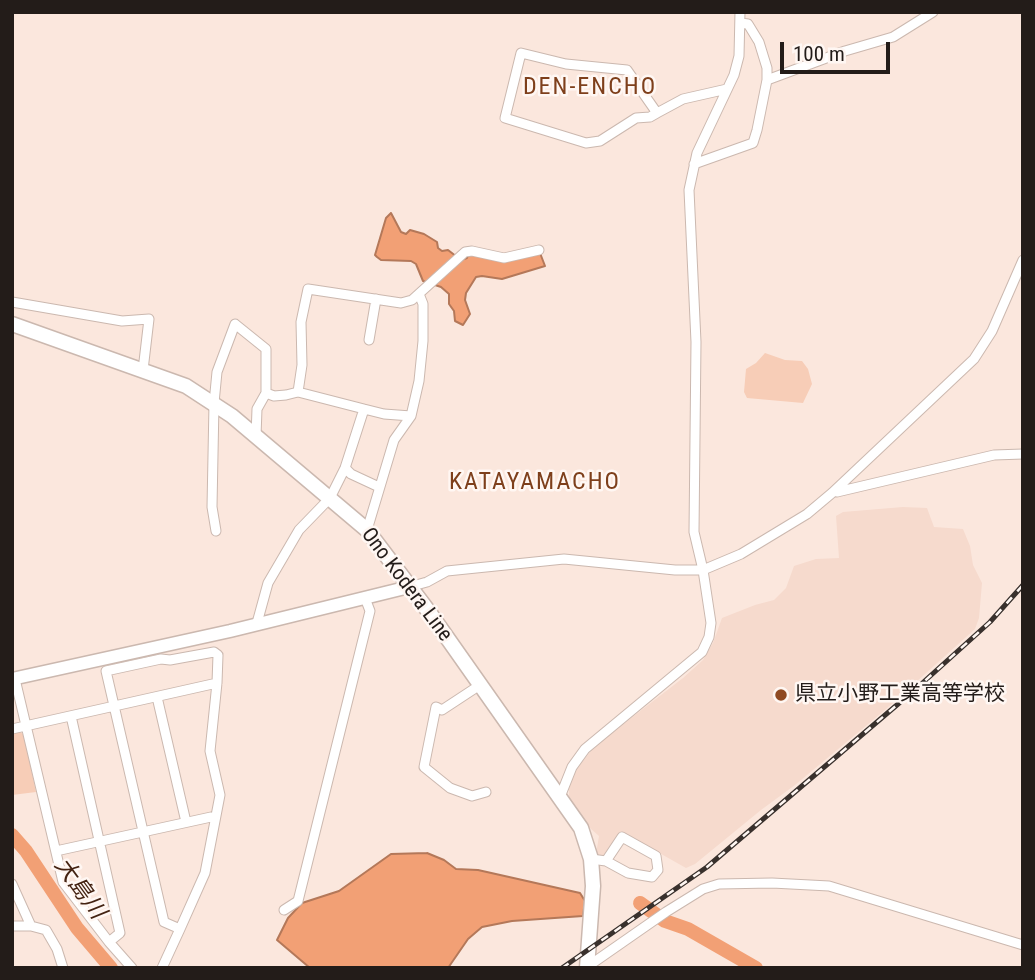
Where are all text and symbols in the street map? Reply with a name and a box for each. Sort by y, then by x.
scale bar [783,28,893,72]
text: 100 m [793,42,845,66]
district label: DEN-ENCHO [524,74,656,102]
district label: KATAYAMACHO [450,469,620,497]
street label: Ono Kodera Line [355,523,457,647]
place label: 県立小野工業高等学校 [795,682,1005,708]
marker: 県立小野工業高等学校 [773,687,789,703]
water label: 大島川 [48,853,110,925]

